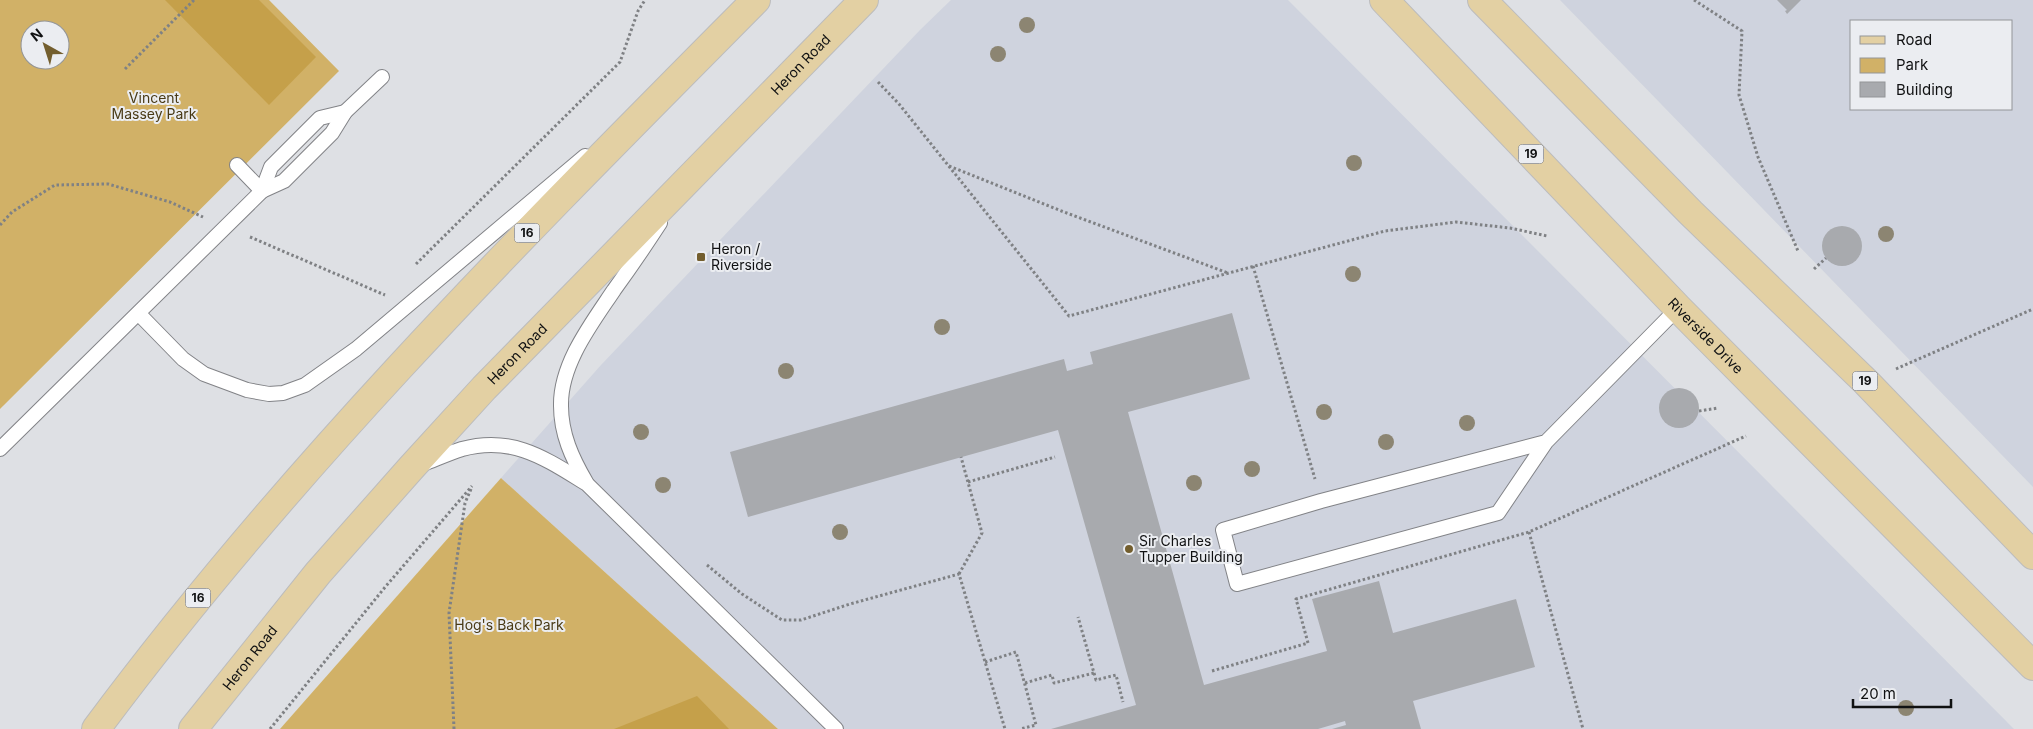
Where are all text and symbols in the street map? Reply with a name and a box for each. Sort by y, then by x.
north arrow [20,20,70,70]
legend [1850,20,2013,110]
text: N [27,25,46,44]
text: Road [1896,30,1932,49]
street label: Heron Road [767,31,834,98]
text: Park [1896,55,1929,74]
text: Building [1896,80,1953,99]
park label: Vincent Massey Park [112,89,197,122]
road number: 19 [1518,144,1544,164]
road number: 16 [514,224,540,242]
place label: Heron / Riverside [711,240,772,273]
marker: Heron / Riverside [695,251,707,263]
street label: Riverside Drive [1665,294,1747,377]
street label: Heron Road [484,320,550,388]
road number: 19 [1852,372,1878,391]
place label: Sir Charles Tupper Building [1139,532,1243,565]
marker: Sir Charles Tupper Building [1123,543,1135,555]
road number: 16 [186,588,210,608]
park label: Hog's Back Park [454,616,564,633]
street label: Heron Road [218,622,281,693]
scale bar [1853,676,1950,708]
text: 20 m [1860,684,1896,703]

